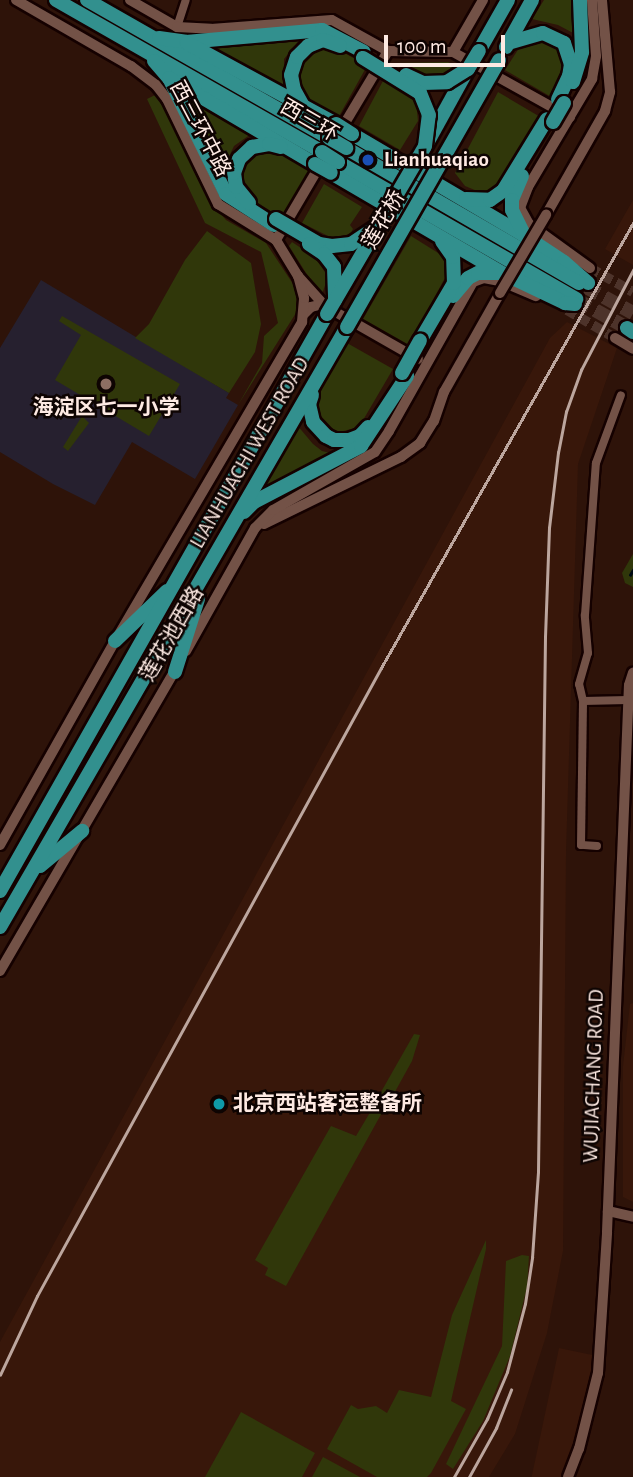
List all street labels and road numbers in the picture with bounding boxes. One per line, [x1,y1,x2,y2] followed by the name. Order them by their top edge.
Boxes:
[164,77,236,181] street label: 西三环中路
[275,94,343,148] street label: 西三环
[357,186,411,254] street label: 莲花桥
[185,353,315,553] street label: LIANHUACHI WEST ROAD
[135,582,209,686] street label: 莲花池西路
[578,989,610,1163] street label: WUJIACHANG ROAD

